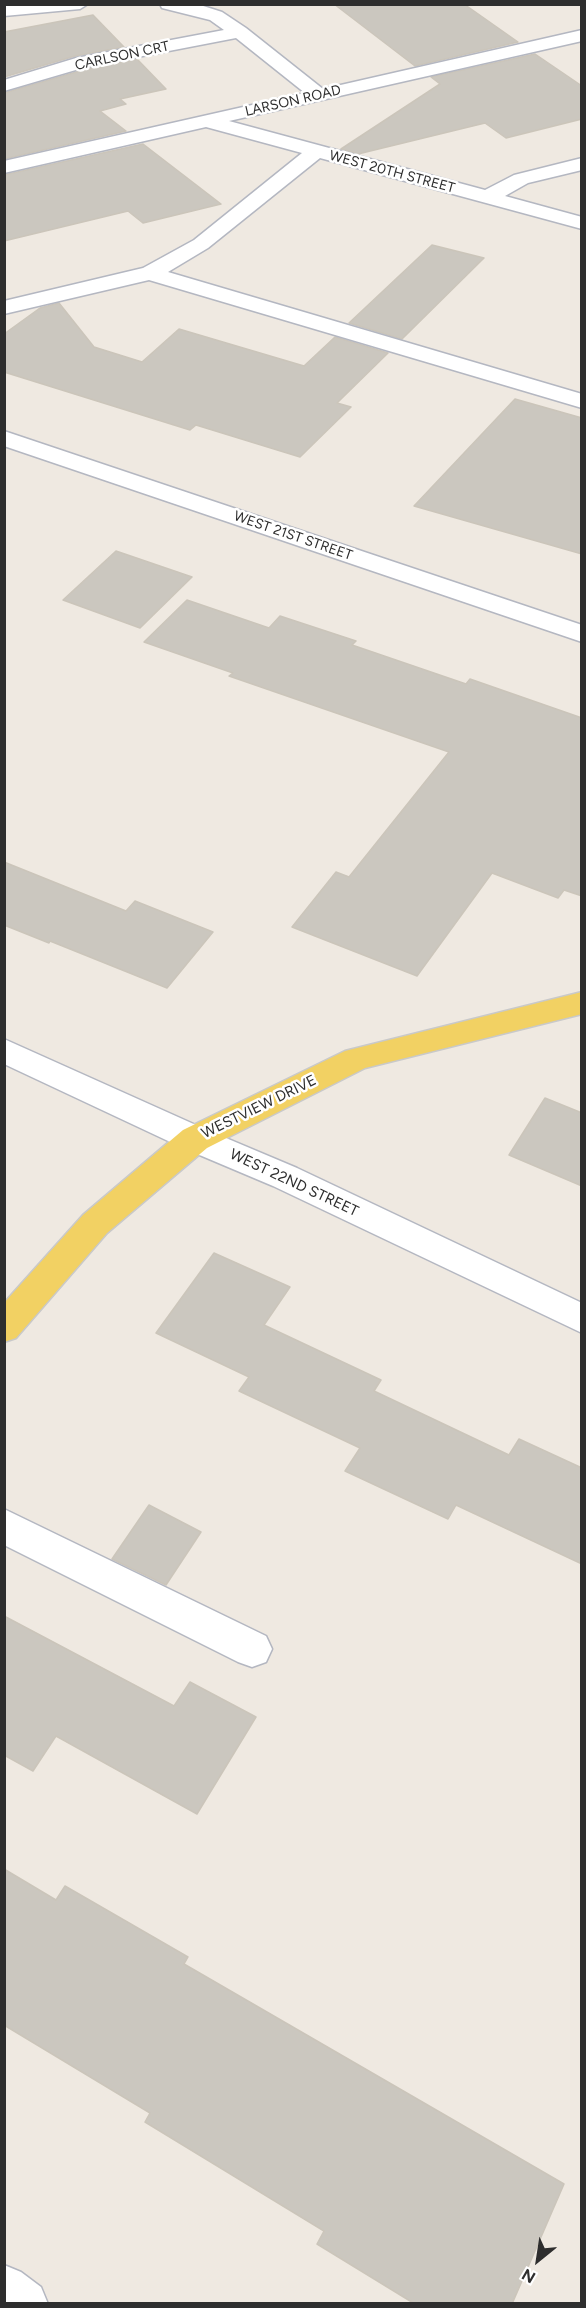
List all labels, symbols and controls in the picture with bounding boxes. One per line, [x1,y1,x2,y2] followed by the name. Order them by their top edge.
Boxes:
[73,38,171,74] street label: CARLSON CRT
[243,82,343,120] street label: LARSON ROAD
[327,147,457,197] street label: WEST 20TH STREET
[232,508,354,564] street label: WEST 21ST STREET
[199,1071,319,1143] street label: WESTVIEW DRIVE
[227,1145,361,1221] street label: WEST 22ND STREET
[508,2230,568,2290] north arrow
[519,2265,539,2287] text: N

